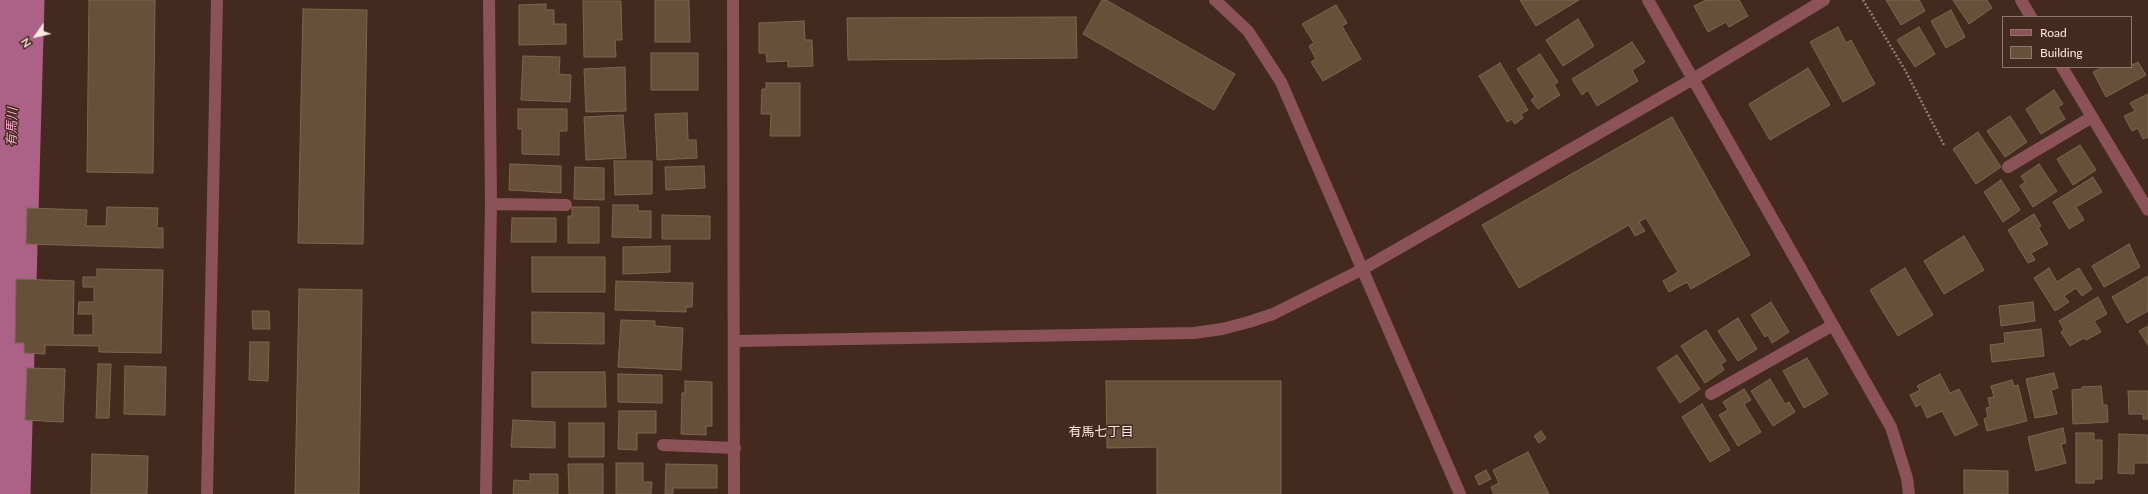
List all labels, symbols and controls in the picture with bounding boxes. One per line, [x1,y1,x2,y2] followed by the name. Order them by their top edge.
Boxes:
[16,16,56,56] north arrow
[2002,16,2132,68] legend
[2040,25,2067,40] text: Road
[18,36,33,50] text: N
[2040,45,2083,60] text: Building
[4,107,20,147] water label: 有馬川
[1069,424,1133,440] district label: 有馬七丁目

